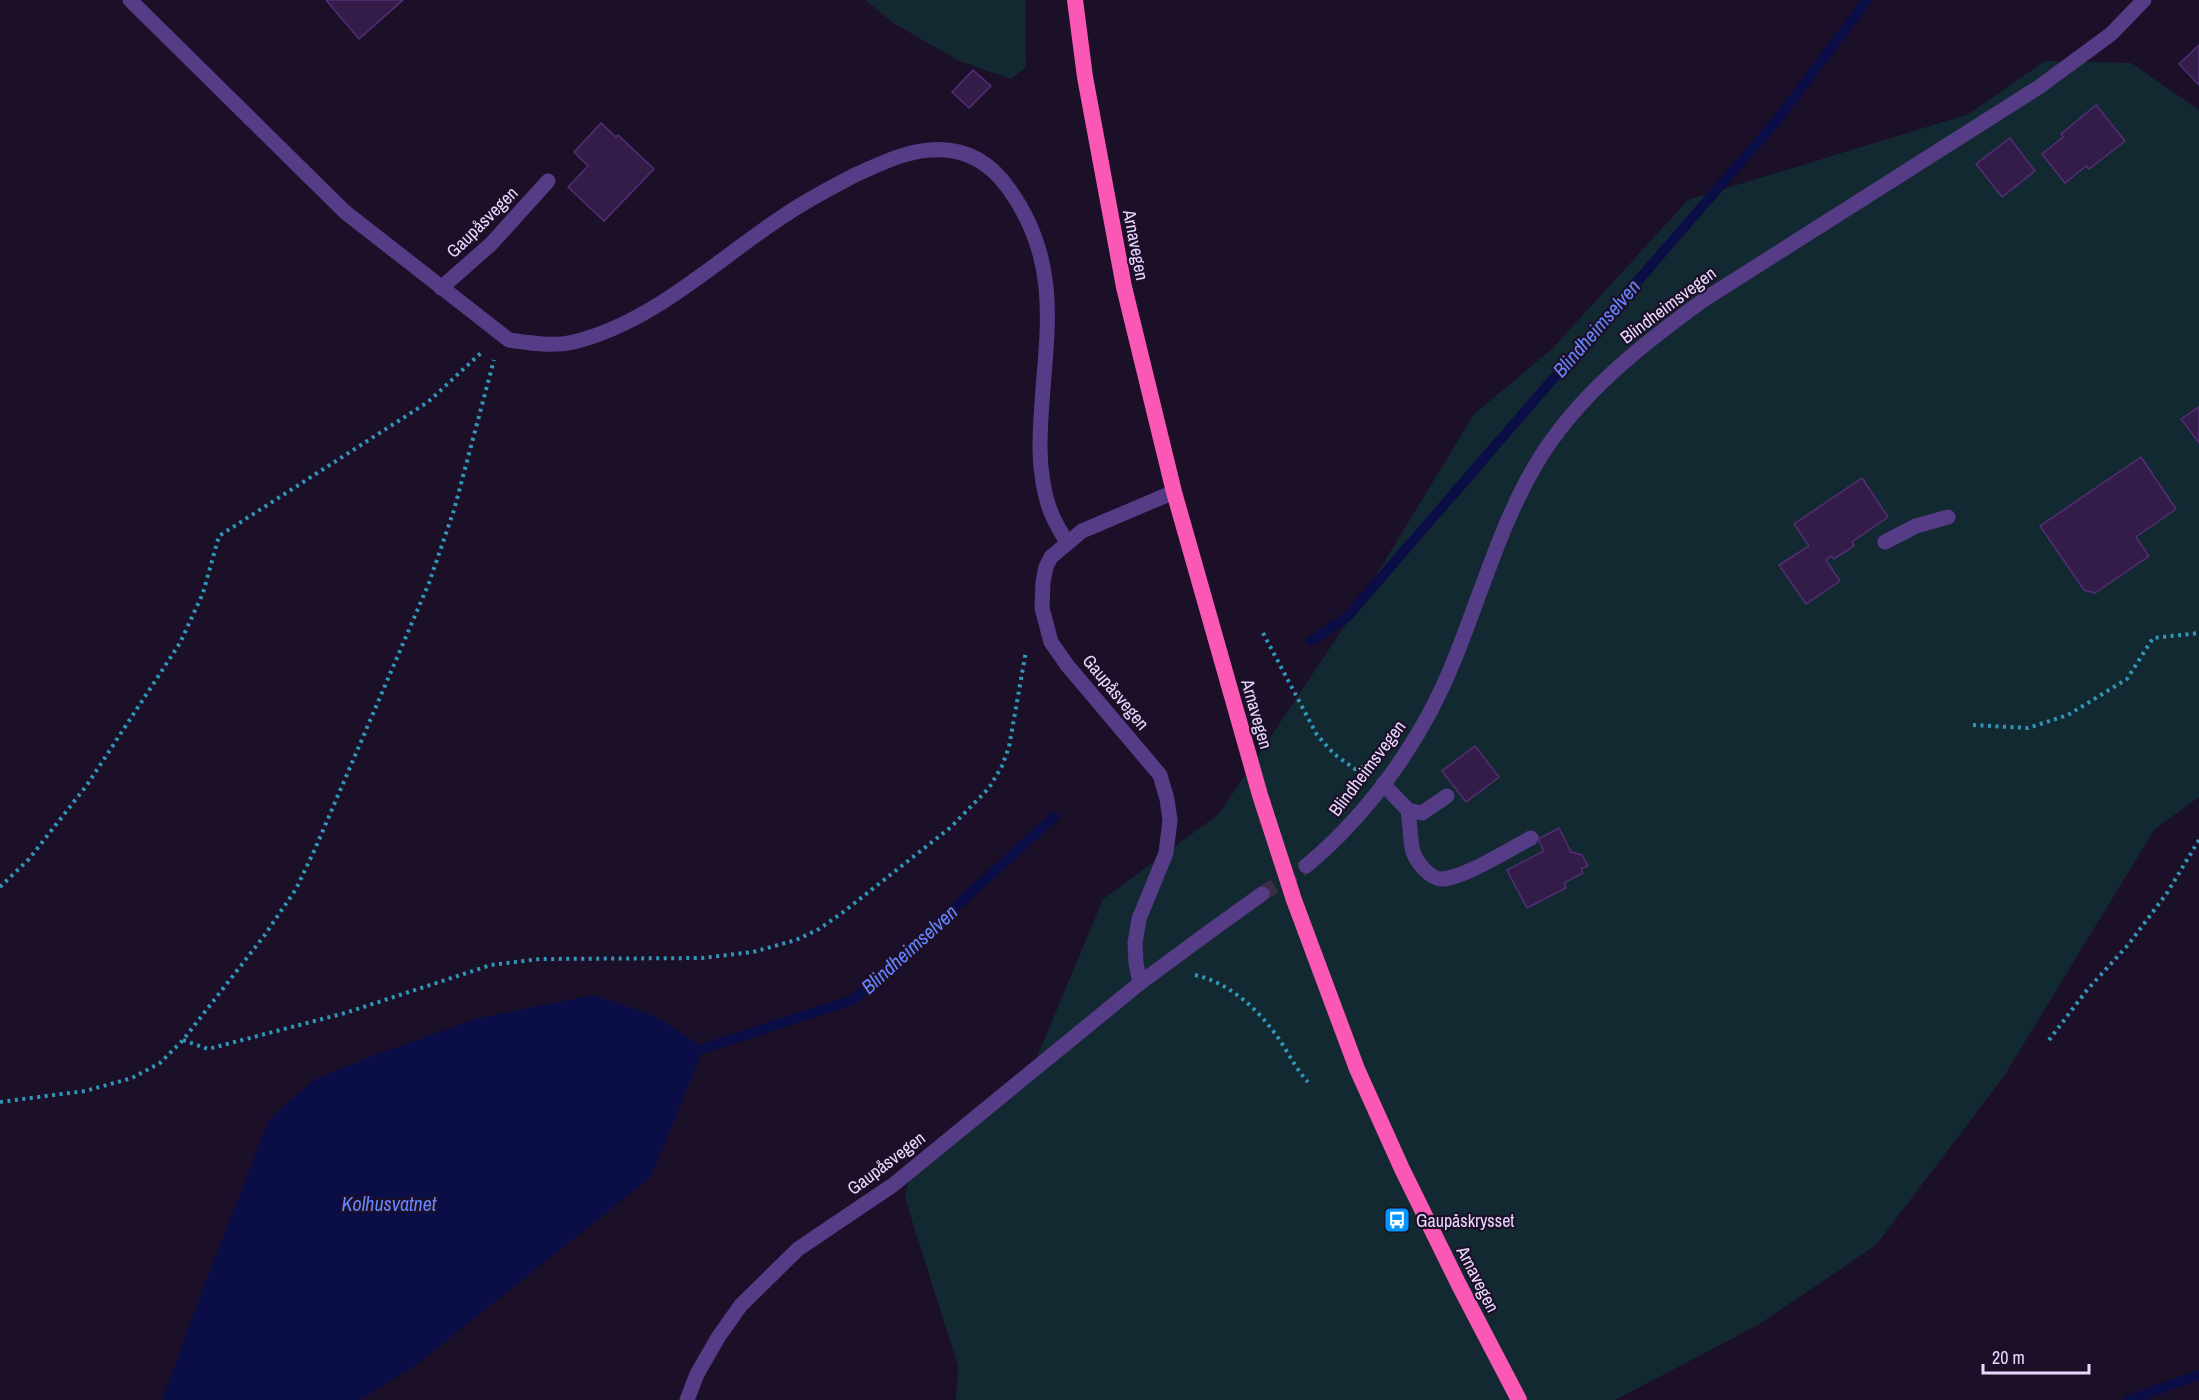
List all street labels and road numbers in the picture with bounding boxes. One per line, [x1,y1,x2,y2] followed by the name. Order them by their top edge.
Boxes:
[441,181,523,263] street label: Gaupåsvegen
[1117,207,1155,282] street label: Arnavegen
[1615,261,1721,349] street label: Blindheimsvegen
[1077,649,1155,735] street label: Gaupåsvegen
[1235,675,1279,752] street label: Arnavegen
[1323,715,1411,821] street label: Blindheimsvegen
[842,1125,930,1201] street label: Gaupåsvegen
[1450,1241,1505,1316] street label: Arnavegen

